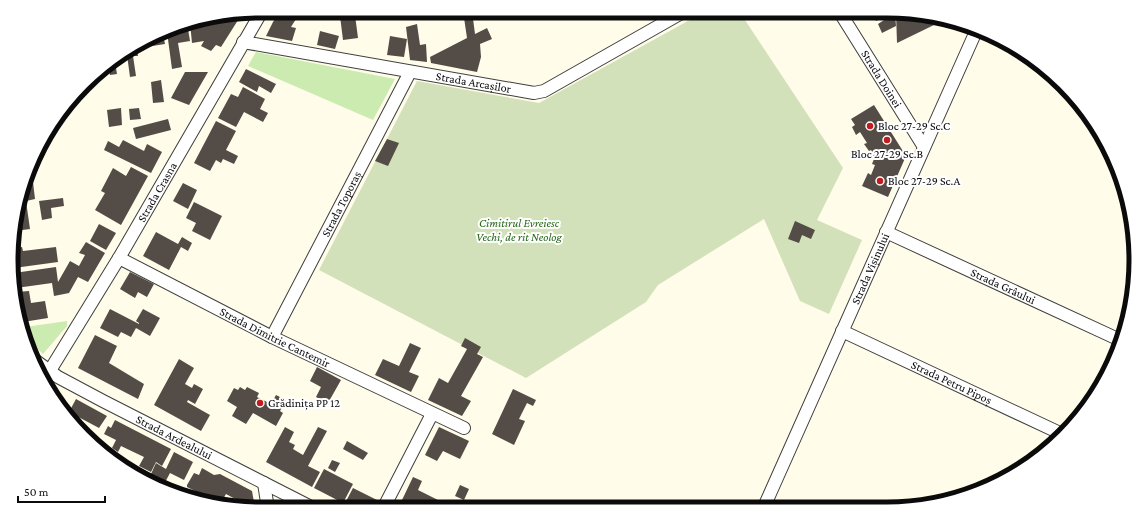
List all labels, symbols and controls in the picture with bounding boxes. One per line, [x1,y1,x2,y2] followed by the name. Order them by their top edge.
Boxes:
[858,47,905,110] street label: Strada Doinei
[435,69,513,96] street label: Strada Arcașilor
[878,119,950,133] place label: Bloc 27-29 Sc.C
[865,121,875,131] marker: Bloc 27-29 Sc.C
[882,135,892,145] marker: Bloc 27-29 Sc.B
[851,147,923,161] place label: Bloc 27-29 Sc.B
[134,159,180,224] street label: Strada Crasna
[318,169,365,239] street label: Strada Toporaș
[888,174,960,188] place label: Bloc 27-29 Sc.A
[875,176,885,186] marker: Bloc 27-29 Sc.A
[476,216,562,244] park label: Cimitirul Evreiesc Vechi, de rit Neolog
[848,231,892,306] street label: Strada Vișinului
[969,265,1038,307] street label: Strada Grâului
[217,304,333,371] street label: Strada Dimitrie Cantemir
[909,357,994,408] street label: Strada Petru Pipoș
[268,396,340,411] place label: Grădinița PP 12
[255,398,265,408] marker: Grădinița PP 12
[134,412,215,462] street label: Strada Ardealului
[18,478,105,504] scale bar
[24,485,49,499] text: 50 m

